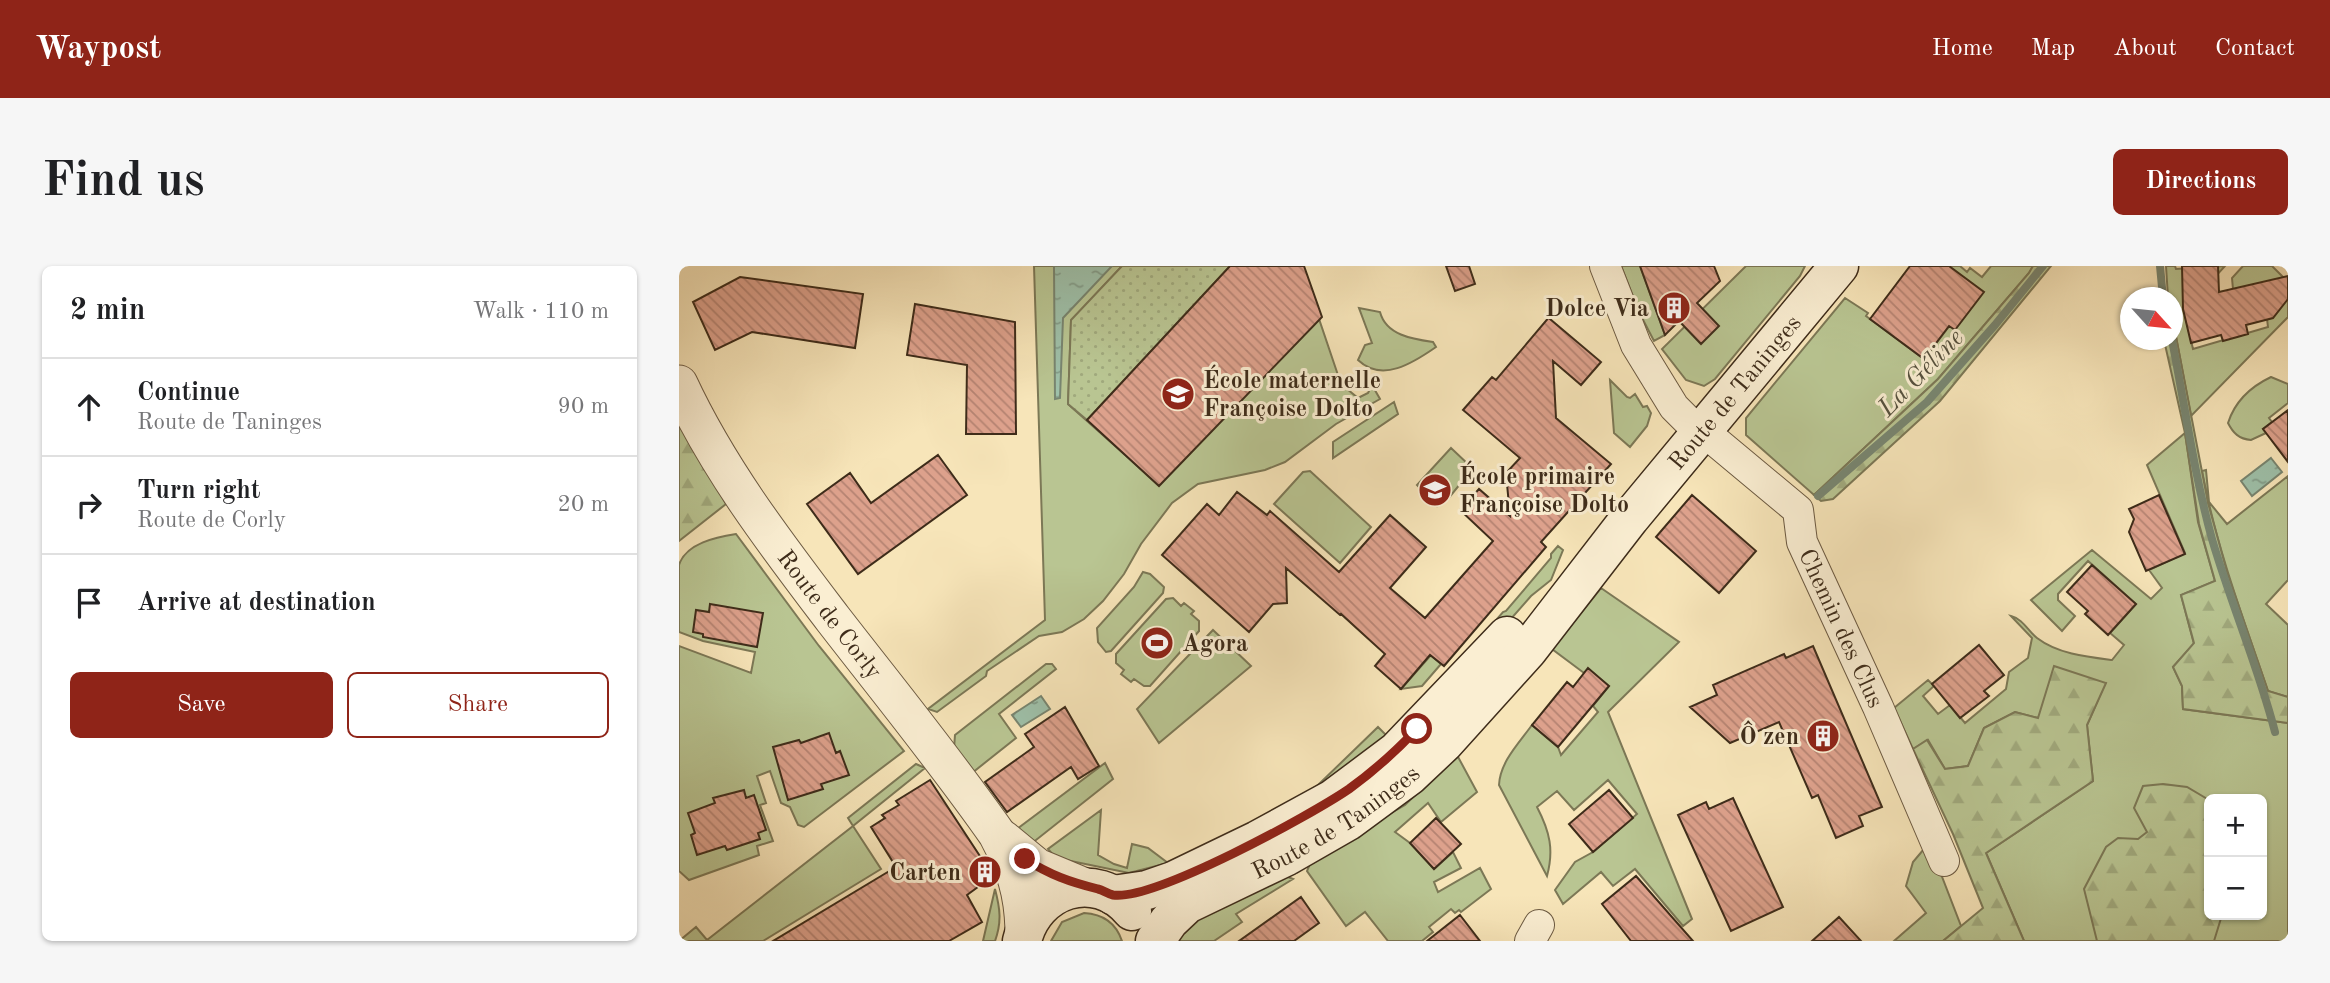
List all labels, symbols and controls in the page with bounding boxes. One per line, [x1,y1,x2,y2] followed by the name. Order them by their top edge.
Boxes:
[35,33,161,66] text: Waypost
[1932,37,1993,61] text: Home
[2031,37,2075,61] text: Map
[2113,37,2177,61] text: About
[2215,37,2295,61] text: Contact
[2113,149,2288,215] button: Directions
[42,158,205,207] text: Find us
[2120,287,2183,350] north arrow
[1655,289,1693,327] building icon: Dolce Via
[70,296,145,326] text: 2 min
[1545,298,1649,322] place label: Dolce Via
[473,300,609,323] text: Walk · 110 m
[1665,311,1807,475] street label: Route de Taninges
[1873,325,1969,423] water label: La Géline
[1203,364,1381,422] place label: École maternelle Françoise Dolto
[1159,375,1197,413] school or university icon: École maternelle Françoise Dolto
[137,380,240,406] text: Continue
[70,388,108,426] icon: ahead
[558,395,609,418] text: 90 m
[137,411,322,434] text: Route de Taninges
[1459,460,1629,518] place label: École primaire Françoise Dolto
[1416,471,1454,509] school or university icon: École primaire Françoise Dolto
[137,478,260,504] text: Turn right
[70,486,108,524] icon: right
[558,493,609,516] text: 20 m
[137,509,286,532] text: Route de Corly
[1793,546,1887,712] street label: Chemin des Clus
[772,547,885,685] street label: Route de Corly
[70,584,108,622] icon: arrive
[137,590,376,616] text: Arrive at destination
[1138,624,1176,662] sports icon: Agora
[1182,633,1248,657] place label: Agora
[70,672,333,738] button: Save
[347,672,609,738] button: Share
[1401,713,1432,744] route start
[1804,717,1842,755] building icon: Ô zen
[1739,720,1799,750] place label: Ô zen
[1249,762,1425,885] street label: Route de Taninges
[2204,794,2267,920] map controls
[2204,794,2267,857] button: +
[1009,843,1040,874] route end
[966,853,1004,891] building icon: Carten
[2204,857,2267,920] button: −
[889,862,961,886] place label: Carten

